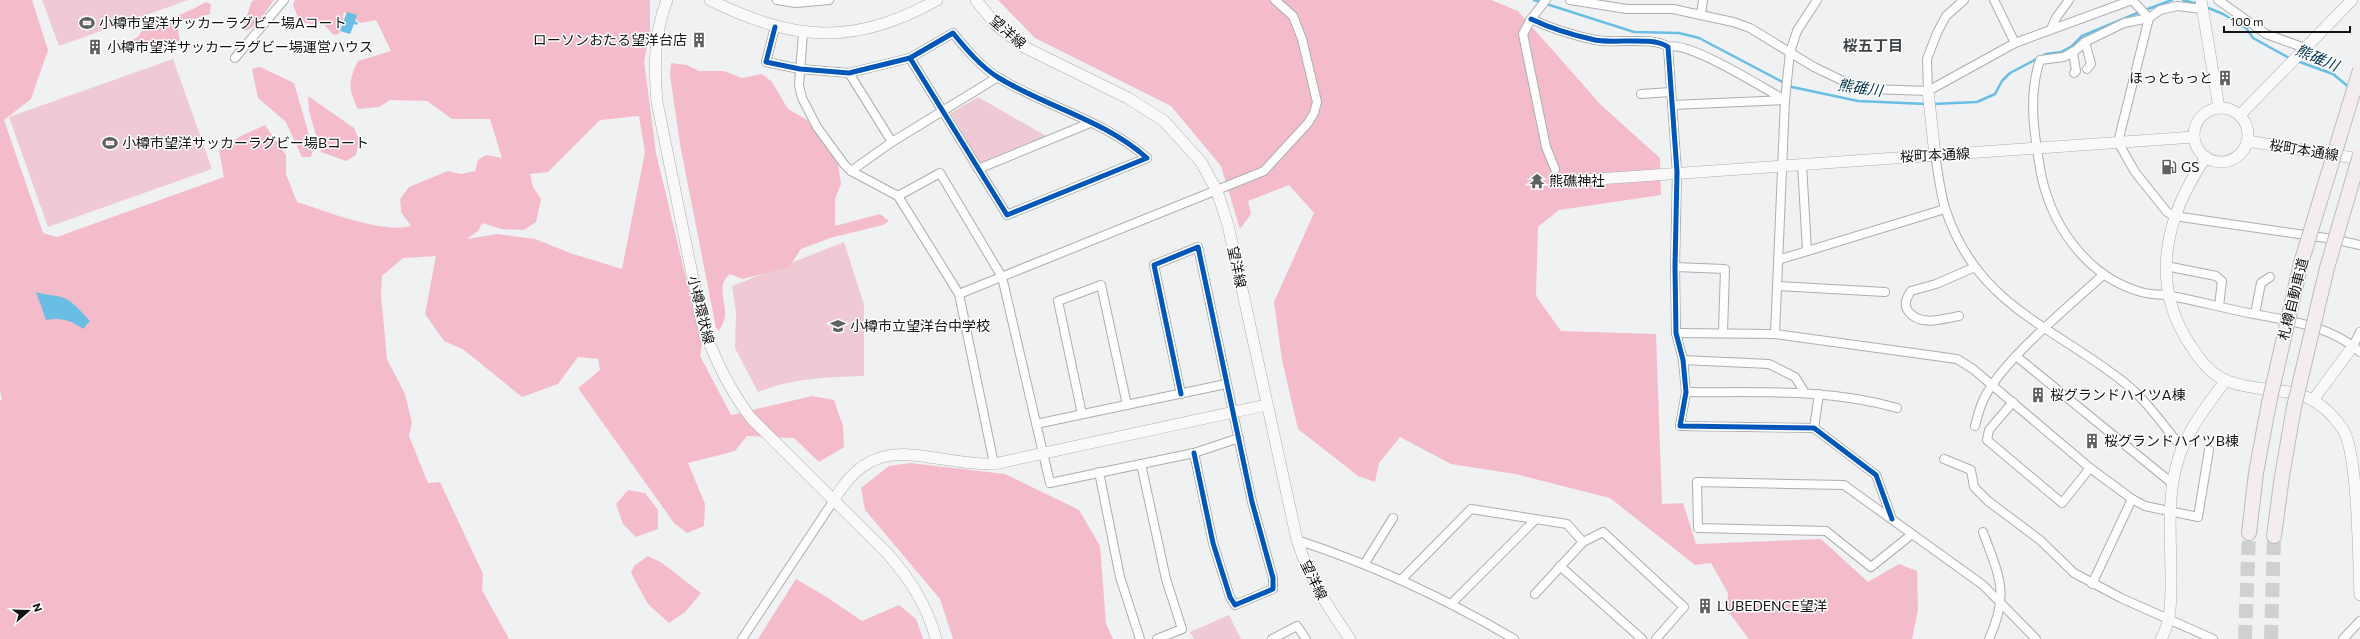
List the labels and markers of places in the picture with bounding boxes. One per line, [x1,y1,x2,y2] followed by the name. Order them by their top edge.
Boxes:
[78,14,96,32] sports icon: 小樽市望洋サッカーラグビー場Aコート
[99,14,347,31] place label: 小樽市望洋サッカーラグビー場Aコート
[533,31,687,48] place label: ローソンおたる望洋台店
[690,31,708,49] building icon: ローソンおたる望洋台店
[86,38,104,56] building icon: 小樽市望洋サッカーラグビー場運営ハウス
[107,38,373,55] place label: 小樽市望洋サッカーラグビー場運営ハウス
[2129,69,2213,86] place label: ほっともっと
[2216,69,2234,87] building icon: ほっともっと
[101,134,119,152] sports icon: 小樽市望洋サッカーラグビー場Bコート
[122,134,369,151] place label: 小樽市望洋サッカーラグビー場Bコート
[2160,158,2178,176] fuel station icon: GS
[2181,158,2199,175] place label: GS
[1528,172,1546,190] temple icon: 熊礁神社
[1549,172,1605,189] place label: 熊礁神社
[829,317,847,335] school or university icon: 小樽市立望洋台中学校
[850,317,990,334] place label: 小樽市立望洋台中学校
[2029,386,2047,404] building icon: 桜グランドハイツA棟
[2050,386,2185,403] place label: 桜グランドハイツA棟
[2083,432,2101,450] building icon: 桜グランドハイツB棟
[2104,432,2239,449] place label: 桜グランドハイツB棟
[1696,597,1714,615] building icon: LUBEDENCE望洋
[1717,597,1828,614] place label: LUBEDENCE望洋

